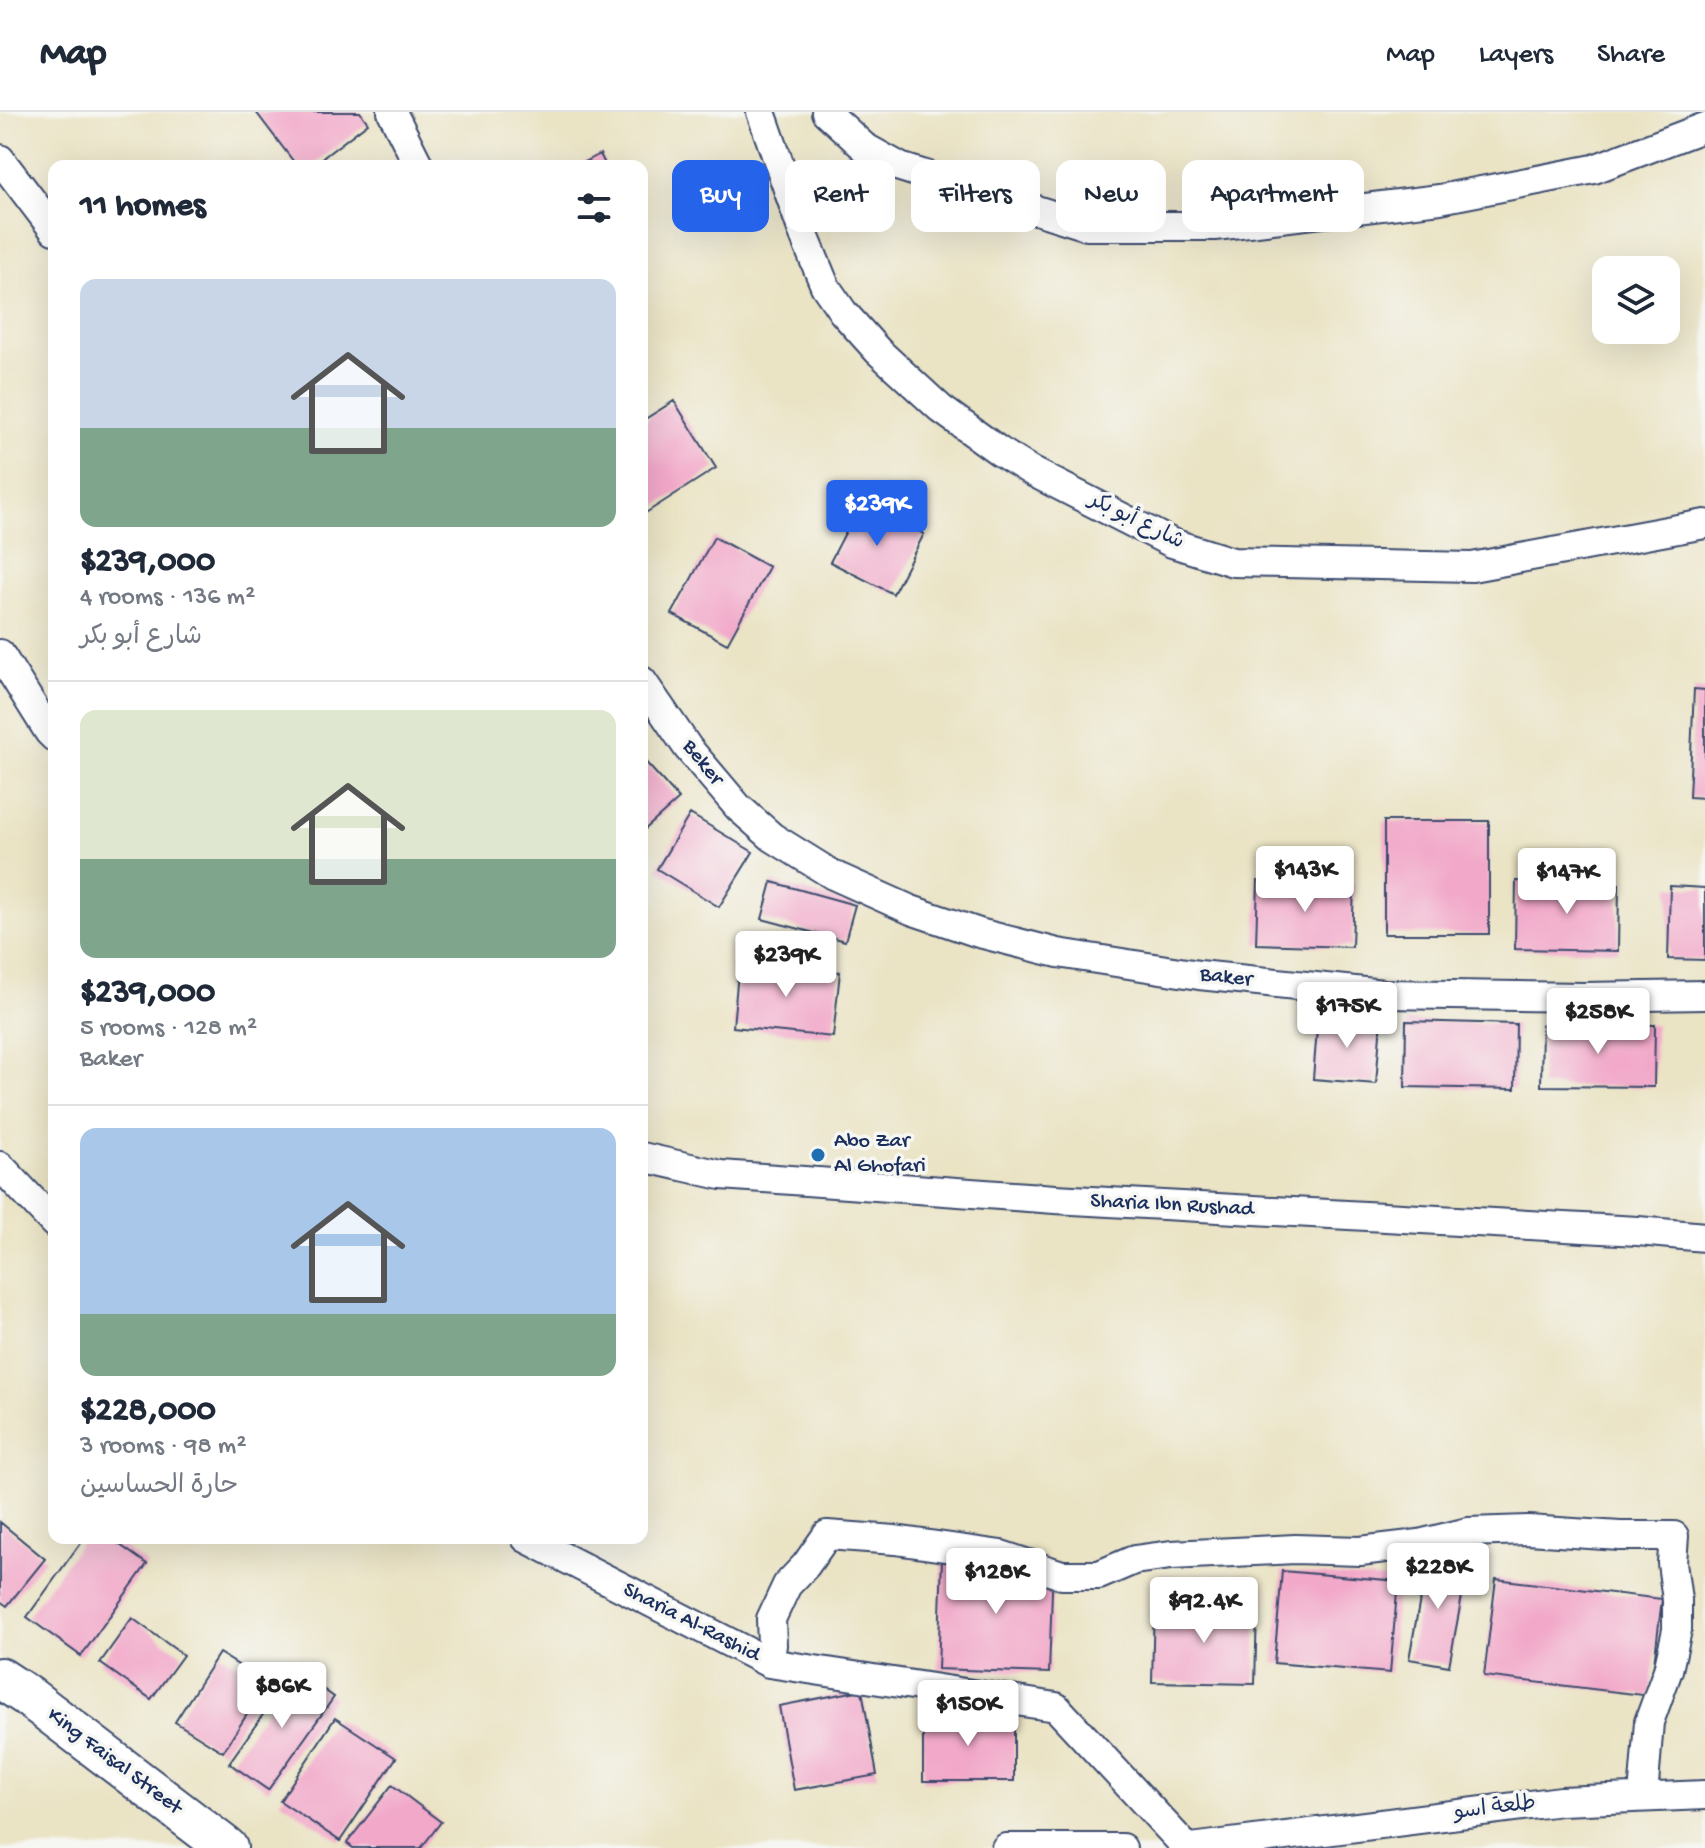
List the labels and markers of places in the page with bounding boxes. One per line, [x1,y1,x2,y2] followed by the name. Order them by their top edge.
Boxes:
[821,480,933,548] pin: $239K
[1249,846,1361,914] pin: $143K
[1511,848,1623,916] pin: $147K
[730,931,842,999] pin: $239K
[1291,982,1403,1050] pin: $175K
[1542,988,1654,1056] pin: $258K
[834,1129,926,1180] place label: Abo Zar Al Ghofari
[809,1146,827,1164] marker: Abo Zar Al Ghofari
[1382,1543,1494,1611] pin: $228K
[940,1548,1052,1616] pin: $128K
[1139,1577,1269,1645] pin: $92.4K
[235,1662,329,1730] pin: $86K
[912,1680,1024,1748] pin: $150K

